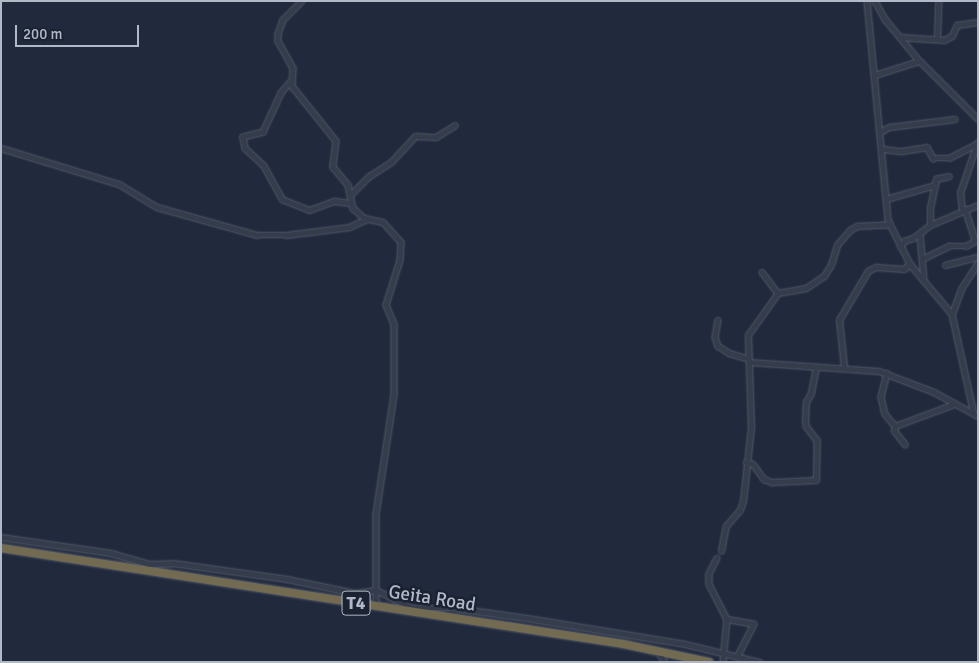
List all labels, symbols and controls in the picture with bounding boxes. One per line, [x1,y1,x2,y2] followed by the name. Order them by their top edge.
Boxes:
[18,15,141,47] scale bar
[23,25,63,43] text: 200 m
[387,581,477,617] street label: Geita Road
[341,588,371,618] road number: T4

